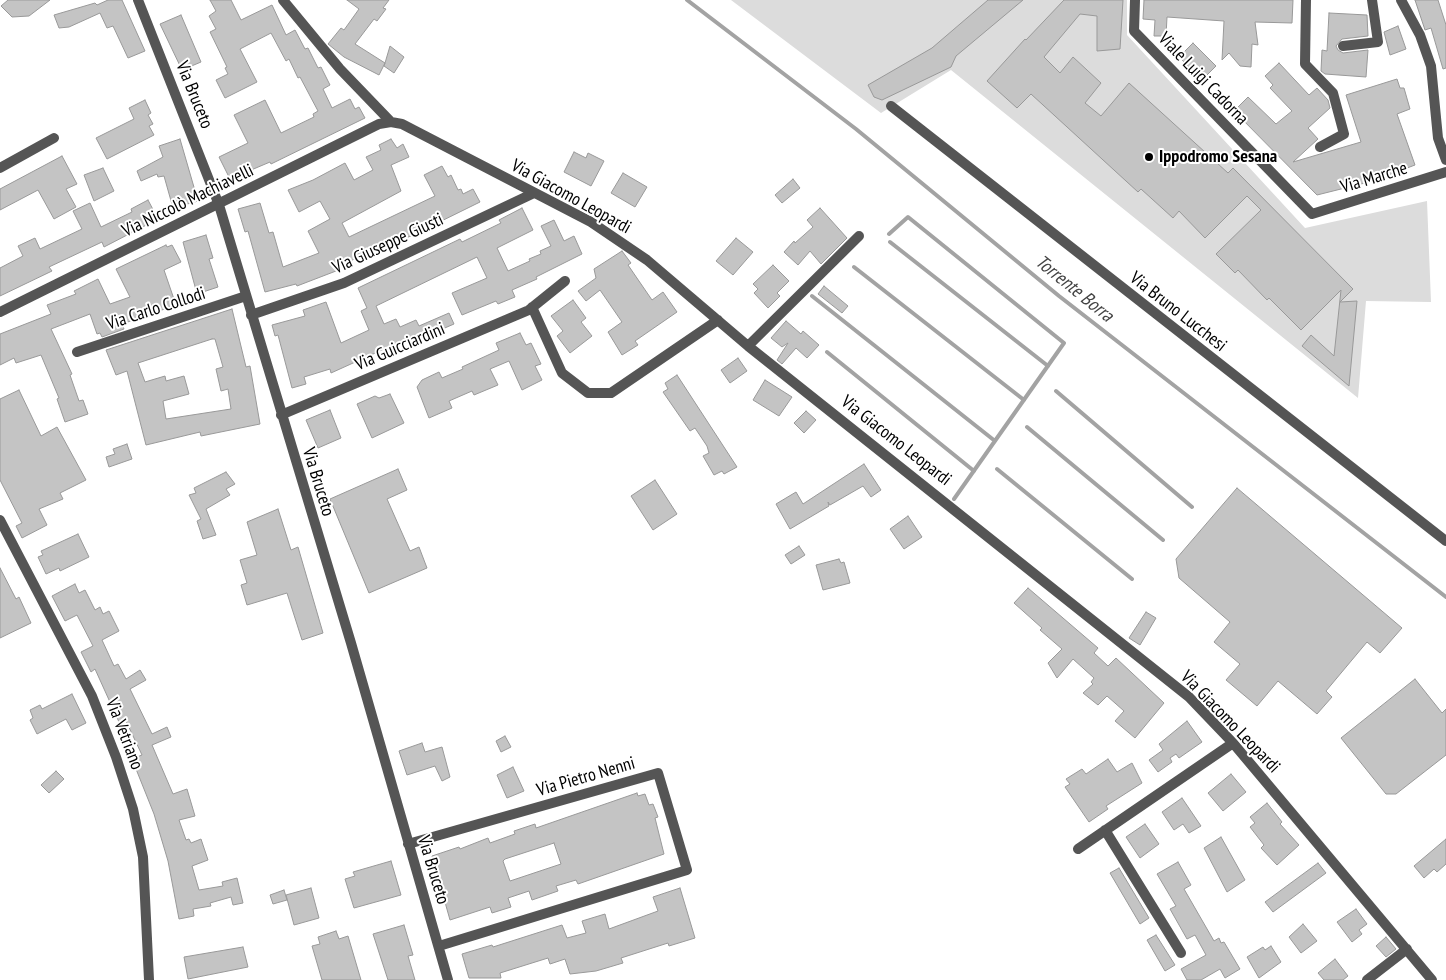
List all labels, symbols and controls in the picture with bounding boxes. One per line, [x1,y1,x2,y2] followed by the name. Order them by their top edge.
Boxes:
[1154,28,1252,130] street label: Viale Luigi Cadorna
[171,58,217,132] street label: Via Bruceto
[1159,146,1277,168] place label: Ippodromo Sesana
[1143,151,1155,163] marker: Ippodromo Sesana
[507,155,635,239] street label: Via Giacomo Leopardi
[1338,158,1410,198] street label: Via Marche
[119,160,257,242] street label: Via Niccolò Machiavelli
[329,209,447,279] street label: Via Giuseppe Giusti
[1031,251,1117,327] water label: Torrente Borra
[1125,268,1231,356] street label: Via Bruno Lucchesi
[104,283,208,335] street label: Via Carlo Collodi
[352,318,448,376] street label: Via Guicciardini
[837,391,955,491] street label: Via Giacomo Leopardi
[297,445,339,519] street label: Via Bruceto
[1176,666,1284,778] street label: Via Giacomo Leopardi
[101,695,147,773] street label: Via Vetriano
[534,753,638,801] street label: Via Pietro Nenni
[412,833,454,907] street label: Via Bruceto

